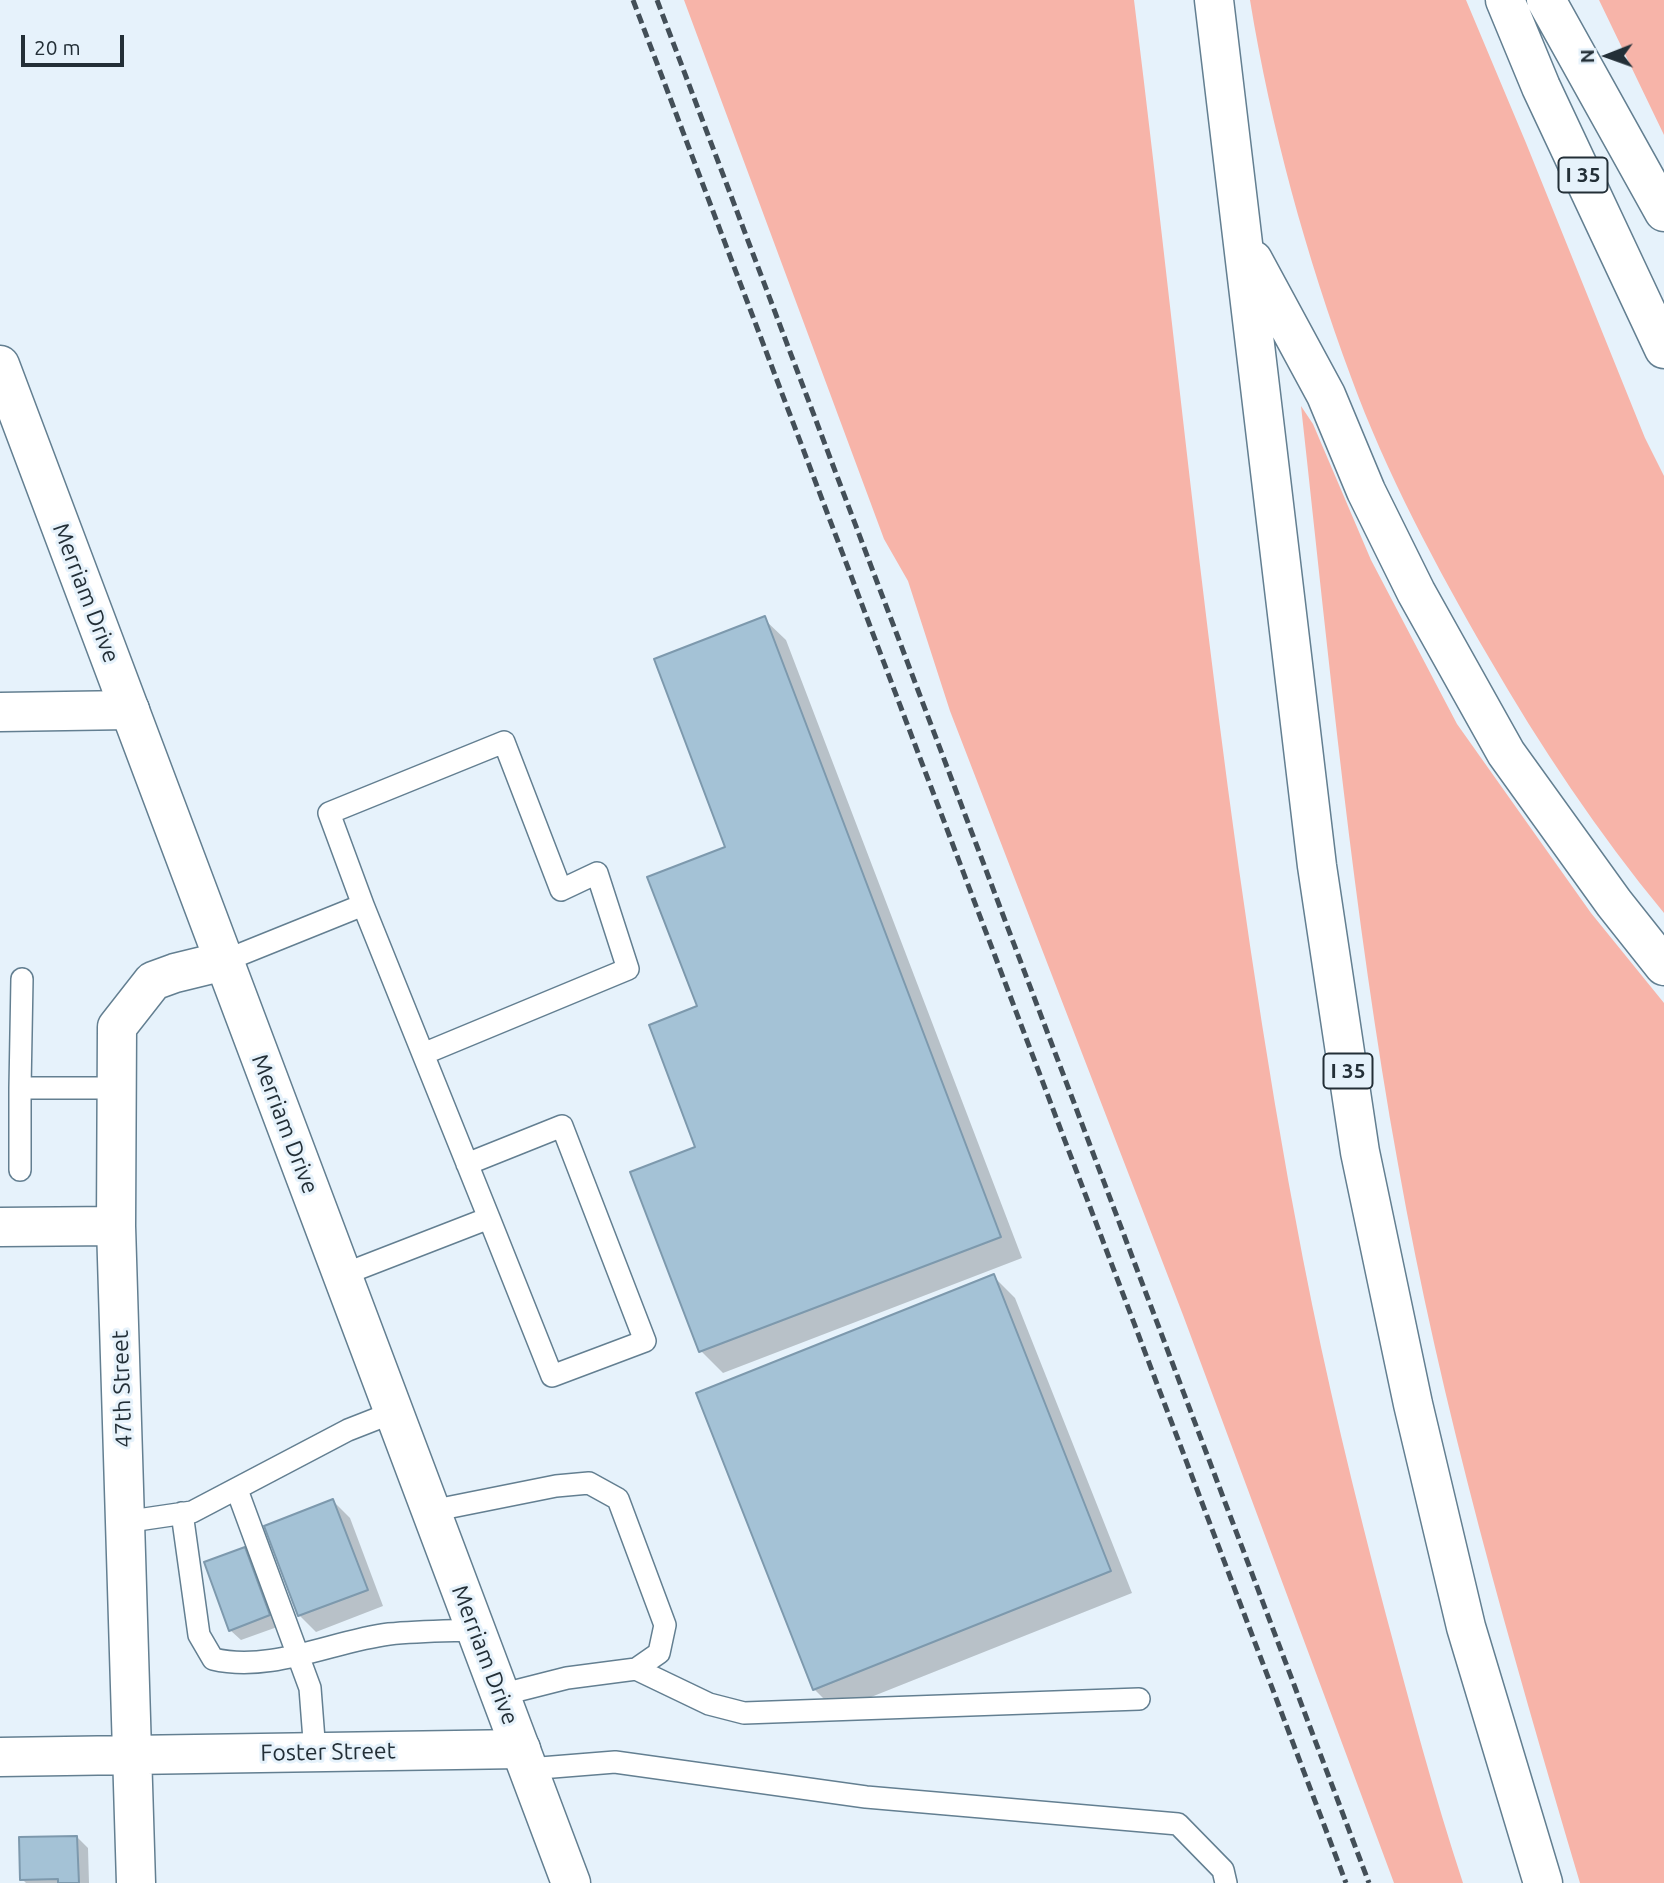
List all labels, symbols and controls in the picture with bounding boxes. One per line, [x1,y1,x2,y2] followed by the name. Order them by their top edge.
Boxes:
[24,21,128,65] scale bar
[1573,21,1643,91] north arrow
[34,35,81,59] text: 20 m
[1576,49,1598,64] text: N
[1558,158,1608,192] road number: I 35
[47,519,125,667] street label: Merriam Drive
[246,1050,324,1198] street label: Merriam Drive
[1324,1054,1372,1088] road number: I 35
[106,1330,138,1448] street label: 47th Street
[446,1581,524,1729] street label: Merriam Drive
[260,1737,396,1767] street label: Foster Street

